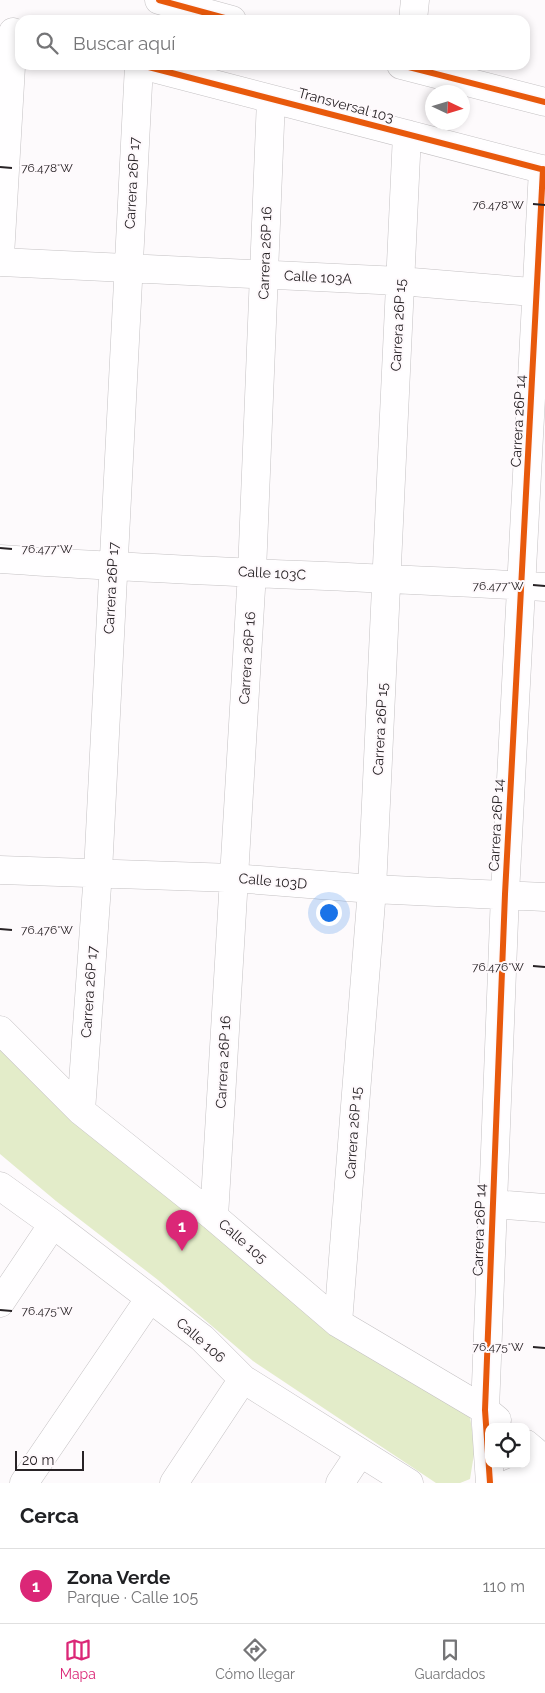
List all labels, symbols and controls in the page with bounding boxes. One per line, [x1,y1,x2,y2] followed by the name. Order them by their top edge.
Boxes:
[15,15,530,70] search box
[33,29,61,57] icon: search
[73,32,175,54] text: Buscar aquí
[296,85,396,125] street label: Transversal 103
[425,85,470,130] north arrow
[122,136,142,229] street label: Carrera 26P 17
[21,161,73,175] text: 76.478°W
[472,198,524,212] text: 76.478°W
[255,206,275,300] street label: Carrera 26P 16
[284,267,353,287] street label: Calle 103A
[388,278,408,372] street label: Carrera 26P 15
[508,374,528,468] street label: Carrera 26P 14
[101,541,121,634] street label: Carrera 26P 17
[21,542,73,556] text: 76.477°W
[237,563,307,583] street label: Calle 103C
[472,579,524,593] text: 76.477°W
[236,611,258,705] street label: Carrera 26P 16
[370,682,390,776] street label: Carrera 26P 15
[486,778,506,872] street label: Carrera 26P 14
[238,870,308,892] street label: Calle 103D
[316,900,342,926] your location
[21,923,73,937] text: 76.476°W
[78,945,100,1039] street label: Carrera 26P 17
[472,960,524,974] text: 76.476°W
[213,1015,233,1109] street label: Carrera 26P 16
[342,1086,364,1180] street label: Carrera 26P 15
[469,1183,489,1276] street label: Carrera 26P 14
[166,1210,198,1251] pin: 1
[216,1216,271,1267] street label: Calle 105
[22,1304,73,1318] text: 76.475°W
[173,1314,229,1366] street label: Calle 106
[473,1340,524,1354] text: 76.475°W
[485,1423,530,1468] map controls
[485,1423,530,1468] button: locate
[15,1448,84,1471] scale bar
[22,1452,54,1468] text: 20 m
[20,1503,79,1528] text: Cerca
[67,1566,170,1588] text: Zona Verde
[32,1577,40,1596] text: 1
[483,1577,525,1596] text: 110 m
[67,1588,198,1607] text: Parque · Calle 105
[60,1636,96,1682] tab: Mapa
[215,1636,295,1682] tab: Cómo llegar
[414,1636,485,1682] tab: Guardados

